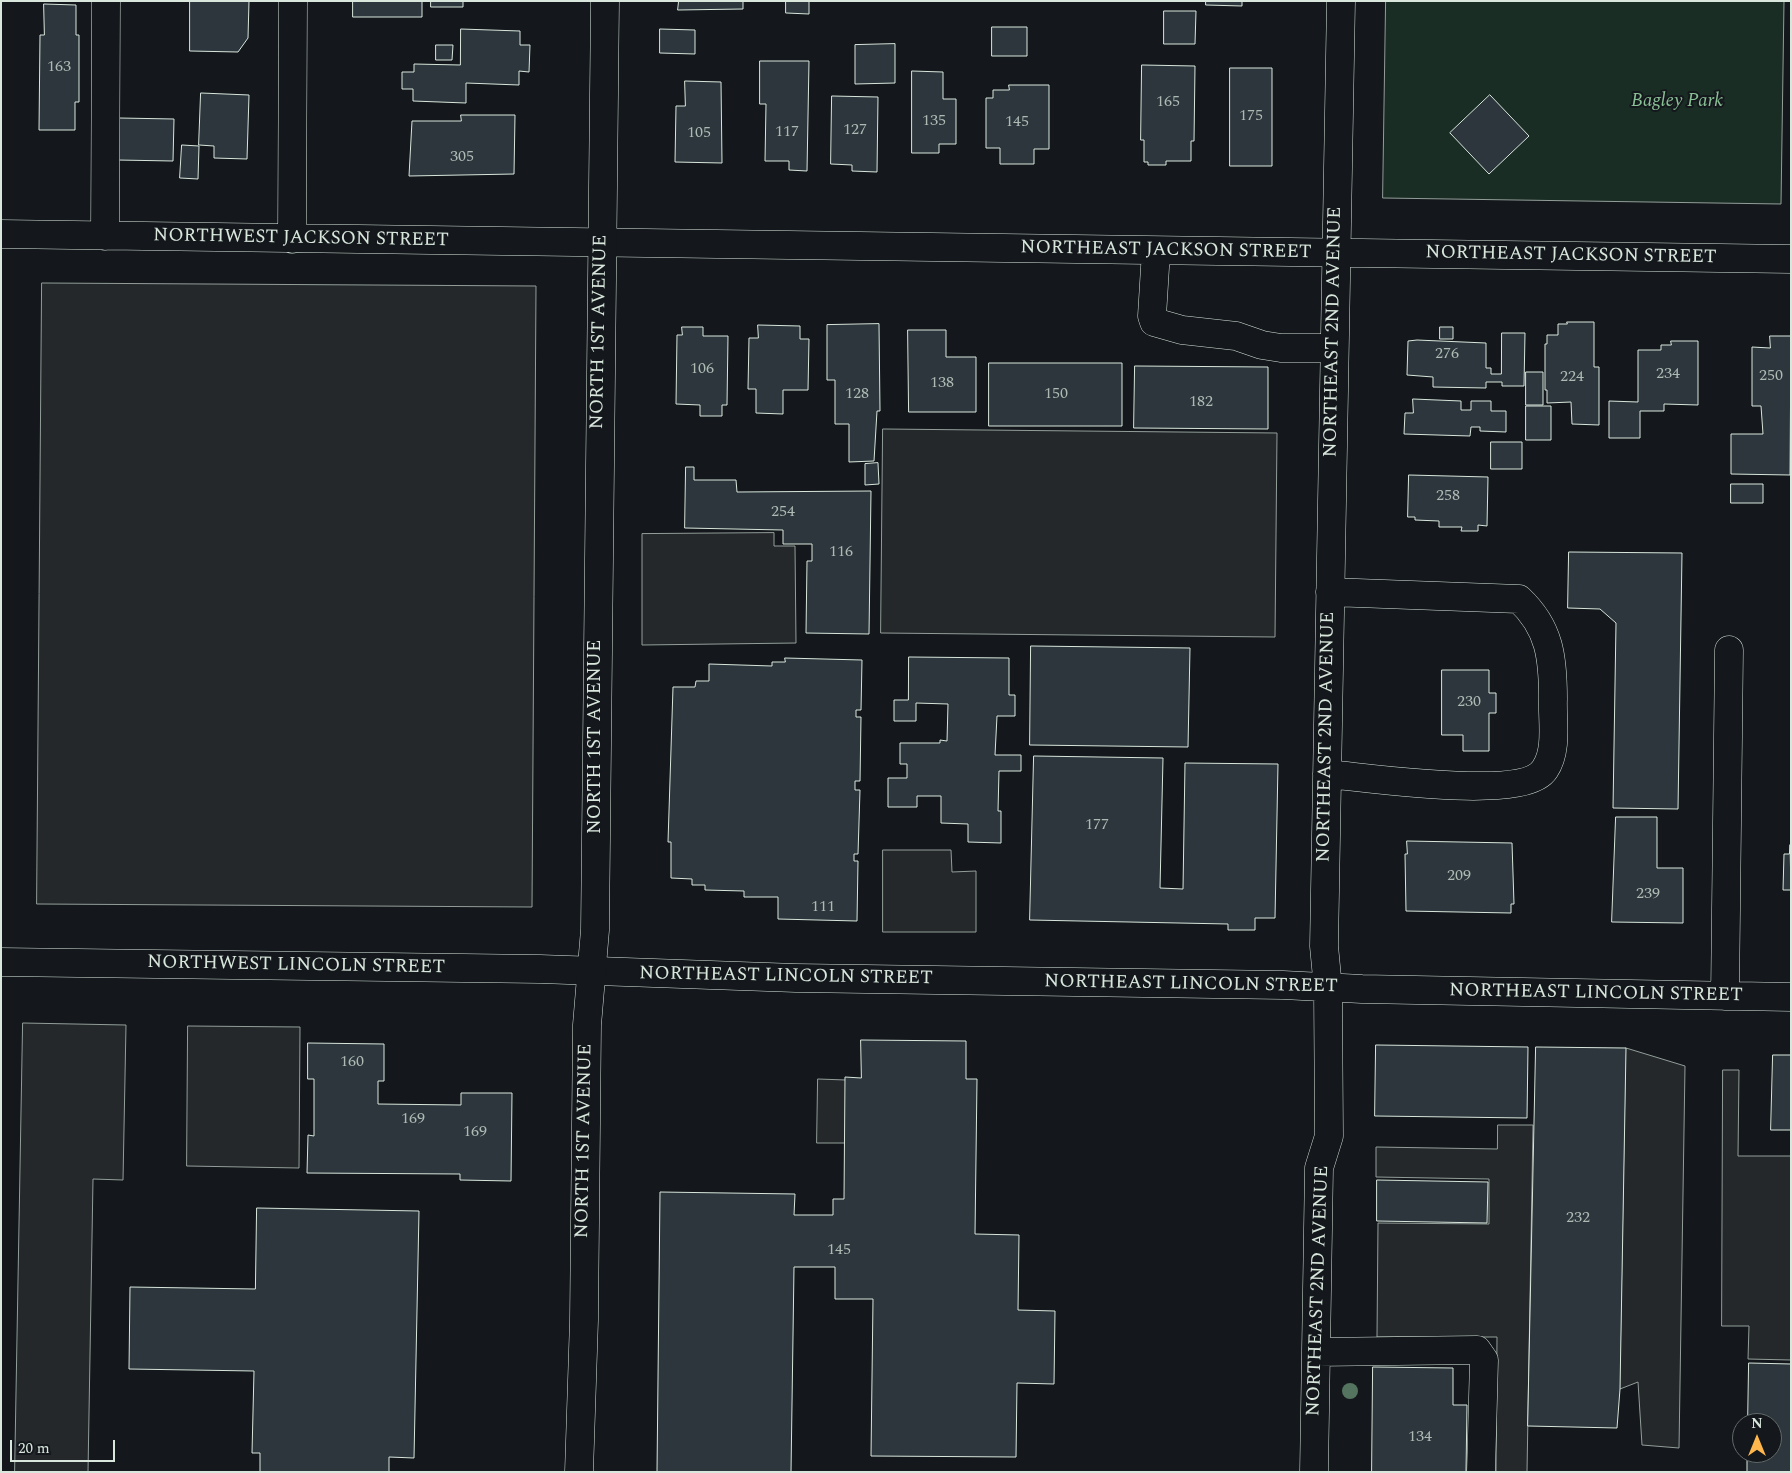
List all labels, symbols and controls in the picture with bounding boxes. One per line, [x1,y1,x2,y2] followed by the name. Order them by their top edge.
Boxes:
[47,58,71,78] house number: 163
[1631,91,1723,113] park label: Bagley Park
[1156,93,1180,113] house number: 165
[1239,107,1263,127] house number: 175
[922,112,946,132] house number: 135
[1005,113,1029,133] house number: 145
[843,121,867,141] house number: 127
[775,123,799,143] house number: 117
[687,124,711,144] house number: 105
[450,148,474,168] house number: 305
[1320,206,1348,458] street label: NORTHEAST 2ND AVENUE
[153,225,449,253] street label: NORTHWEST JACKSON STREET
[587,234,613,430] street label: NORTH 1ST AVENUE
[1020,237,1312,265] street label: NORTHEAST JACKSON STREET
[1425,242,1717,270] street label: NORTHEAST JACKSON STREET
[1435,345,1459,365] house number: 276
[690,360,714,380] house number: 106
[1656,365,1680,385] house number: 234
[1759,367,1783,387] house number: 250
[1560,368,1584,388] house number: 224
[930,374,954,394] house number: 138
[845,385,869,405] house number: 128
[1044,385,1068,405] house number: 150
[1189,393,1213,413] house number: 182
[1436,487,1460,507] house number: 258
[771,503,795,523] house number: 254
[829,543,853,563] house number: 116
[1313,611,1341,863] street label: NORTHEAST 2ND AVENUE
[585,640,607,834] street label: NORTH 1ST AVENUE
[1457,693,1481,713] house number: 230
[1085,816,1109,836] house number: 177
[1447,867,1471,887] house number: 209
[1636,885,1660,905] house number: 239
[811,898,835,918] house number: 111
[147,952,445,980] street label: NORTHWEST LINCOLN STREET
[639,963,933,991] street label: NORTHEAST LINCOLN STREET
[1044,971,1338,999] street label: NORTHEAST LINCOLN STREET
[1449,980,1743,1008] street label: NORTHEAST LINCOLN STREET
[572,1043,598,1239] street label: NORTH 1ST AVENUE
[340,1053,364,1073] house number: 160
[401,1110,425,1130] house number: 169
[463,1123,487,1143] house number: 169
[1303,1165,1335,1417] street label: NORTHEAST 2ND AVENUE
[1566,1209,1590,1229] house number: 232
[827,1241,851,1261] house number: 145
[1732,1413,1782,1463] north arrow
[1751,1413,1763,1434] text: N
[1408,1428,1432,1448] house number: 134
[12,1430,118,1462] scale bar
[18,1437,50,1460] text: 20 m

